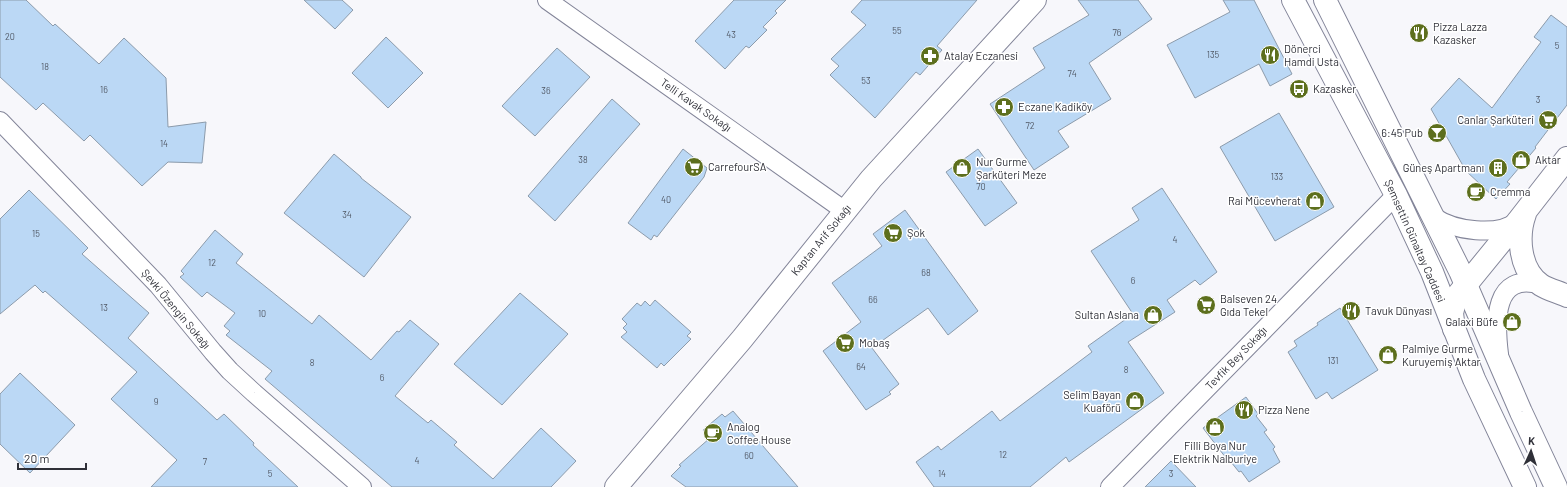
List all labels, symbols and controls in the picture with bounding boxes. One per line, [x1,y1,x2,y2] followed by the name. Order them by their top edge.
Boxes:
[1433,20,1487,46] place label: Pizza Lazza Kazasker
[1408,22,1430,44] restaurant icon: Pizza Lazza Kazasker
[892,25,902,36] house number: 55
[1113,27,1122,38] house number: 76
[726,29,736,40] house number: 43
[5,31,15,42] house number: 20
[1555,40,1560,51] house number: 5
[1284,42,1339,68] place label: Dönerci Hamdi Usta
[1259,44,1281,66] restaurant icon: Dönerci Hamdi Usta
[919,45,941,67] pharmacy icon: Atalay Eczanesi
[944,49,1018,62] place label: Atalay Eczanesi
[1207,49,1220,60] house number: 135
[41,61,49,72] house number: 18
[1067,68,1077,79] house number: 74
[658,75,734,134] street label: Telli Kavak Sokağı
[861,75,871,86] house number: 53
[1288,78,1310,100] bus stop icon: Kazasker
[1313,82,1356,95] place label: Kazasker
[100,84,108,95] house number: 16
[541,85,551,96] house number: 36
[1536,94,1541,105] house number: 3
[993,96,1015,118] pharmacy icon: Eczane Kadiköy
[1018,100,1092,113] place label: Eczane Kadiköy
[1537,109,1559,131] supermarket icon: Canlar Şarküteri
[1458,113,1534,126] place label: Canlar Şarküteri
[1025,120,1035,131] house number: 72
[1426,122,1448,144] bar icon: 6:45 Pub
[1381,126,1423,139] place label: 6:45 Pub
[160,138,168,149] house number: 14
[1510,149,1532,171] shop icon: Aktar
[1535,153,1561,166] place label: Aktar
[578,154,588,165] house number: 38
[976,155,1047,181] place label: Nur Gurme Şarküteri Meze
[683,156,705,178] supermarket icon: CarrefourSA
[951,157,973,179] shop icon: Nur Gurme Şarküteri Meze
[1487,157,1509,179] building icon: Güneş Apartmanı
[708,160,767,173] place label: CarrefourSA
[1403,161,1484,174] place label: Güneş Apartmanı
[1271,171,1284,182] house number: 133
[1382,177,1449,304] street label: Şemsettin Günaltay Caddesi
[976,181,986,192] house number: 70
[1465,181,1487,203] cafe icon: Cremma
[1490,185,1530,198] place label: Cremma
[1304,190,1326,212] shop icon: Rai Mücevherat
[661,194,671,205] house number: 40
[1228,194,1301,207] place label: Rai Mücevherat
[788,202,853,278] street label: Kaptan Arif Sokağı
[342,209,352,220] house number: 34
[882,222,904,244] supermarket icon: Şok
[907,226,925,239] place label: Şok
[32,228,40,239] house number: 15
[1173,234,1178,245] house number: 4
[208,257,216,268] house number: 12
[139,266,214,351] street label: Şevki Özengin Sokağı
[921,267,931,278] house number: 68
[1131,275,1136,286] house number: 6
[1220,292,1277,318] place label: Balseven 24 Gıda Tekel
[868,294,878,305] house number: 66
[1195,294,1217,316] supermarket icon: Balseven 24 Gıda Tekel
[1340,300,1362,322] restaurant icon: Tavuk Dünyası
[100,302,108,313] house number: 13
[1142,304,1164,326] shop icon: Sultan Aslana
[1365,304,1432,317] place label: Tavuk Dünyası
[258,308,266,319] house number: 10
[1075,308,1139,321] place label: Sultan Aslana
[1501,311,1523,333] shop icon: Galaxi Büfe
[1445,315,1498,328] place label: Galaxi Büfe
[1202,323,1269,392] street label: Tevfik Bey Sokağı
[834,332,856,354] supermarket icon: Mobaş
[859,336,890,349] place label: Mobaş
[1402,342,1481,368] place label: Palmiye Gurme Kuruyemiş Aktar
[1377,344,1399,366] shop icon: Palmiye Gurme Kuruyemiş Aktar
[1328,355,1338,366] house number: 131
[310,357,315,368] house number: 8
[856,361,866,372] house number: 64
[1124,364,1129,375] house number: 8
[380,372,385,383] house number: 6
[1063,388,1121,414] place label: Selim Bayan Kuaförü
[1124,390,1146,412] shop icon: Selim Bayan Kuaförü
[154,396,159,407] house number: 9
[1233,399,1255,421] restaurant icon: Pizza Nene
[1258,403,1310,416] place label: Pizza Nene
[1204,416,1226,438] shop icon: Filli Boya Nur Elektrik Nalburiye
[727,420,791,446] place label: Analog Coffee House
[702,422,724,444] cafe icon: Analog Coffee House
[1511,431,1551,471] north arrow
[1528,434,1535,447] text: K
[1173,439,1257,465] place label: Filli Boya Nur Elektrik Nalburiye
[18,445,86,471] scale bar
[999,449,1007,460] house number: 12
[744,450,754,461] house number: 60
[24,451,50,465] text: 20 m
[415,455,420,466] house number: 4
[203,456,208,467] house number: 7
[268,468,273,479] house number: 5
[938,468,946,479] house number: 14
[1169,468,1174,479] house number: 3

